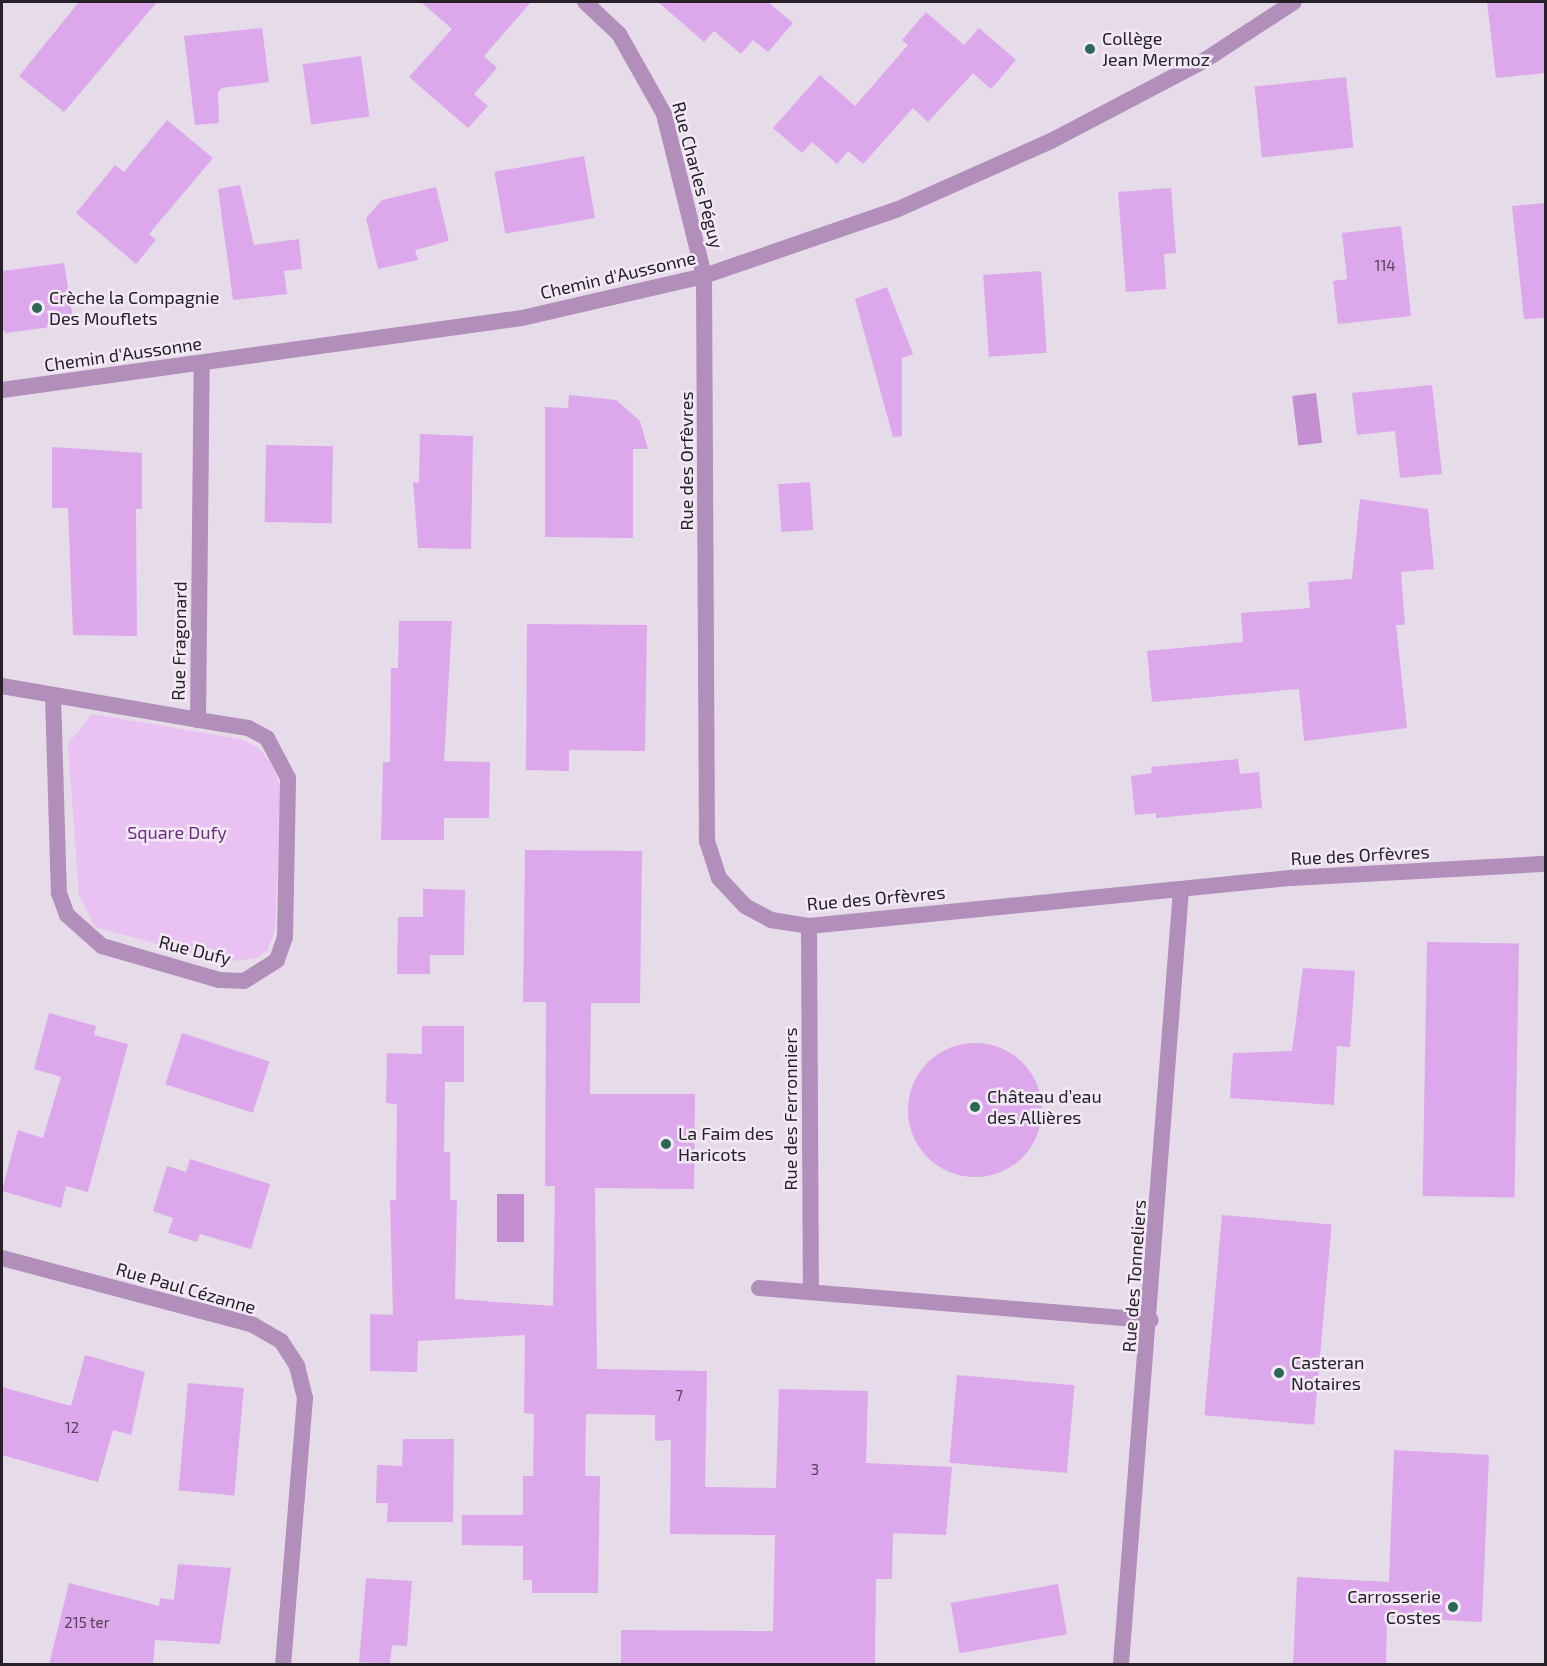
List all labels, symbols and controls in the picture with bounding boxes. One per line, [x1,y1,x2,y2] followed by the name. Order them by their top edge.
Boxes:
[1102,28,1210,70] place label: Collège Jean Mermoz
[1083,42,1097,56] marker: Collège Jean Mermoz
[668,99,728,251] street label: Rue Charles Péguy
[538,247,698,303] street label: Chemin d'Aussonne
[1374,257,1396,275] house number: 114
[49,287,219,330] place label: Crèche la Compagnie Des Mouflets
[30,301,44,315] marker: Crèche la Compagnie Des Mouflets
[43,332,203,376] street label: Chemin d'Aussonne
[675,391,697,531] street label: Rue des Orfèvres
[167,581,191,701] street label: Rue Fragonard
[127,821,227,843] park label: Square Dufy
[1290,841,1430,869] street label: Rue des Orfèvres
[806,881,946,915] street label: Rue des Orfèvres
[157,931,233,969] street label: Rue Dufy
[779,1027,801,1191] street label: Rue des Ferronniers
[987,1086,1102,1128] place label: Château d’eau des Allières
[968,1100,982,1114] marker: Château d’eau des Allières
[678,1123,774,1166] place label: La Faim des Haricots
[659,1137,673,1151] marker: La Faim des Haricots
[1118,1199,1150,1353] street label: Rue des Tonneliers
[113,1258,259,1318] street label: Rue Paul Cézanne
[1291,1352,1364,1394] place label: Casteran Notaires
[1272,1366,1286,1380] marker: Casteran Notaires
[675,1387,683,1405] house number: 7
[65,1419,79,1437] house number: 12
[811,1461,819,1479] house number: 3
[1347,1586,1441,1628] place label: Carrosserie Costes
[1446,1600,1460,1614] marker: Carrosserie Costes
[64,1614,110,1632] house number: 215 ter

